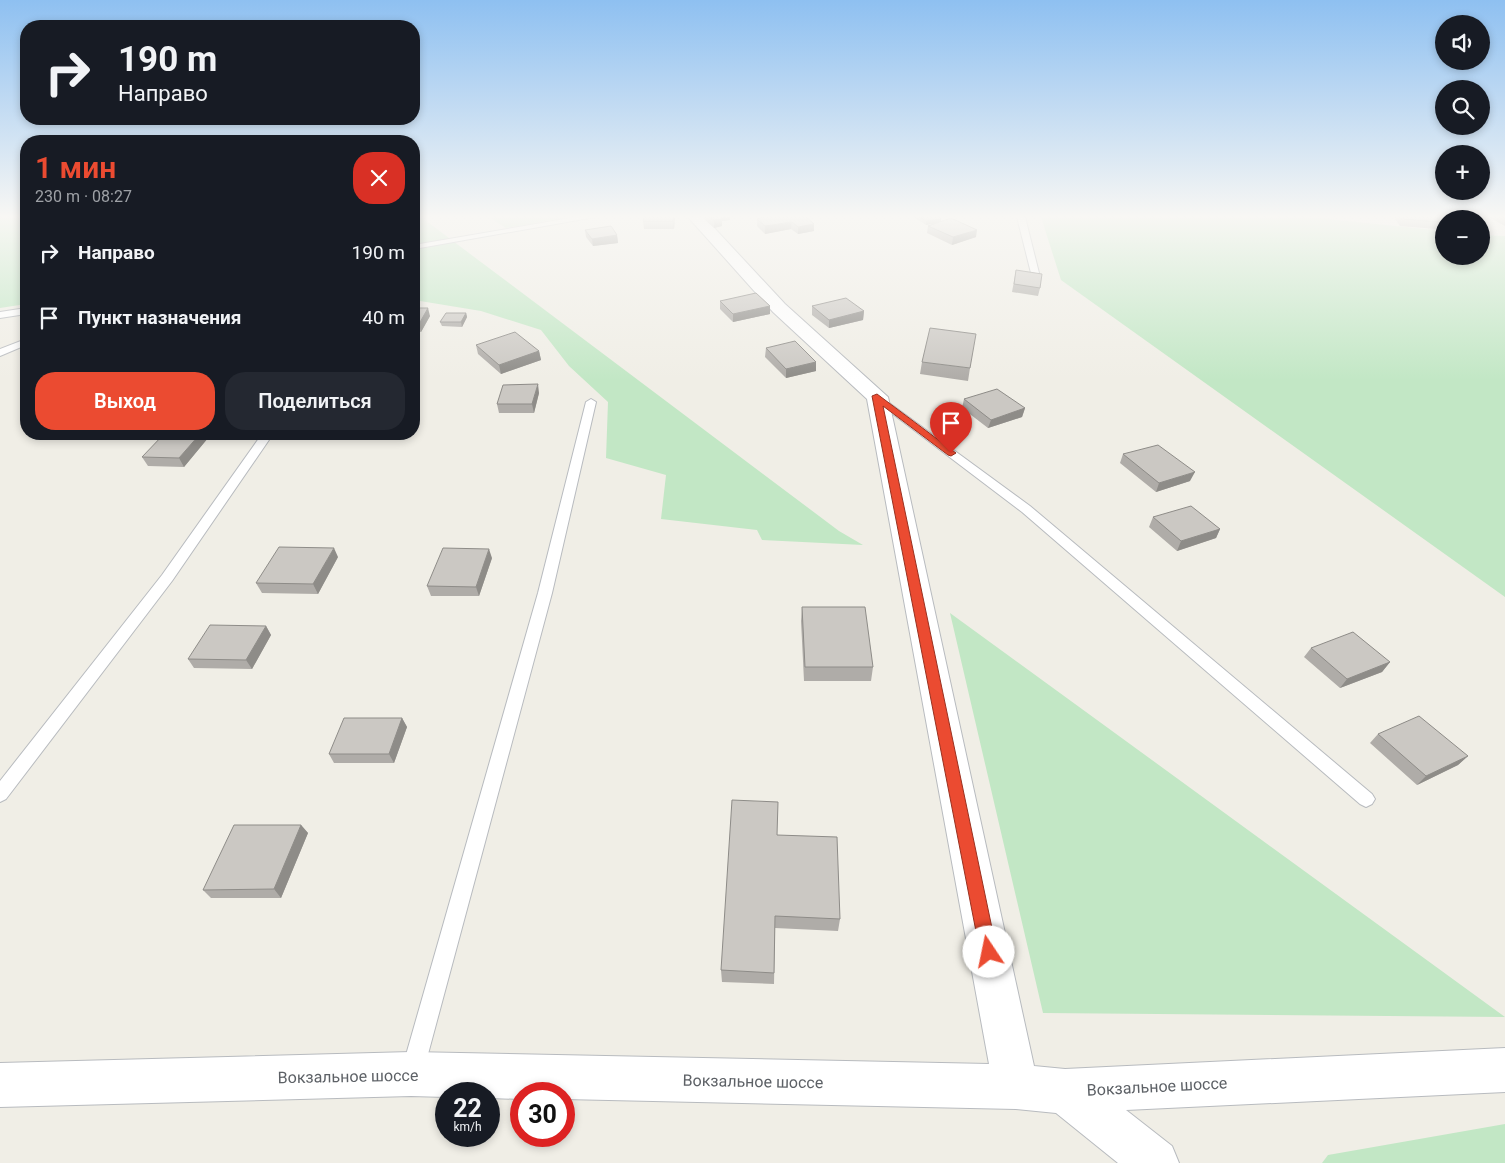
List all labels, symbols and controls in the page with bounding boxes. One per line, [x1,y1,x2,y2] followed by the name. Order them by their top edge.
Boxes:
[1435,15,1490,265] map controls
[1435,15,1490,70] button: sound
[118,39,217,80] text: 190 m
[35,40,100,105] icon: right
[1435,80,1490,135] button: search
[118,81,208,106] text: Направо
[1435,145,1490,200] button: +
[35,150,116,185] text: 1 мин
[353,152,405,204] button: close
[35,187,132,206] text: 230 m · 08:27
[1435,210,1490,265] button: −
[35,239,63,267] icon: right
[78,241,155,264] text: Направо
[352,241,405,264] text: 190 m
[35,304,63,332] icon: arrive
[78,306,241,329] text: Пункт назначения
[362,306,405,329] text: 40 m
[35,372,215,430] button: Выход
[225,372,405,430] button: Поделиться
[930,402,972,453] pin
[937,409,965,437] icon: arrive
[962,925,1014,977] position arrow
[278,1066,418,1087] street label: Вокзальное шоссе
[683,1071,823,1092] street label: Вокзальное шоссе
[1086,1073,1228,1100] street label: Вокзальное шоссе
[510,1082,575,1147] speed limit sign: 30
[453,1094,482,1123] text: 22
[453,1120,482,1134] text: km/h

